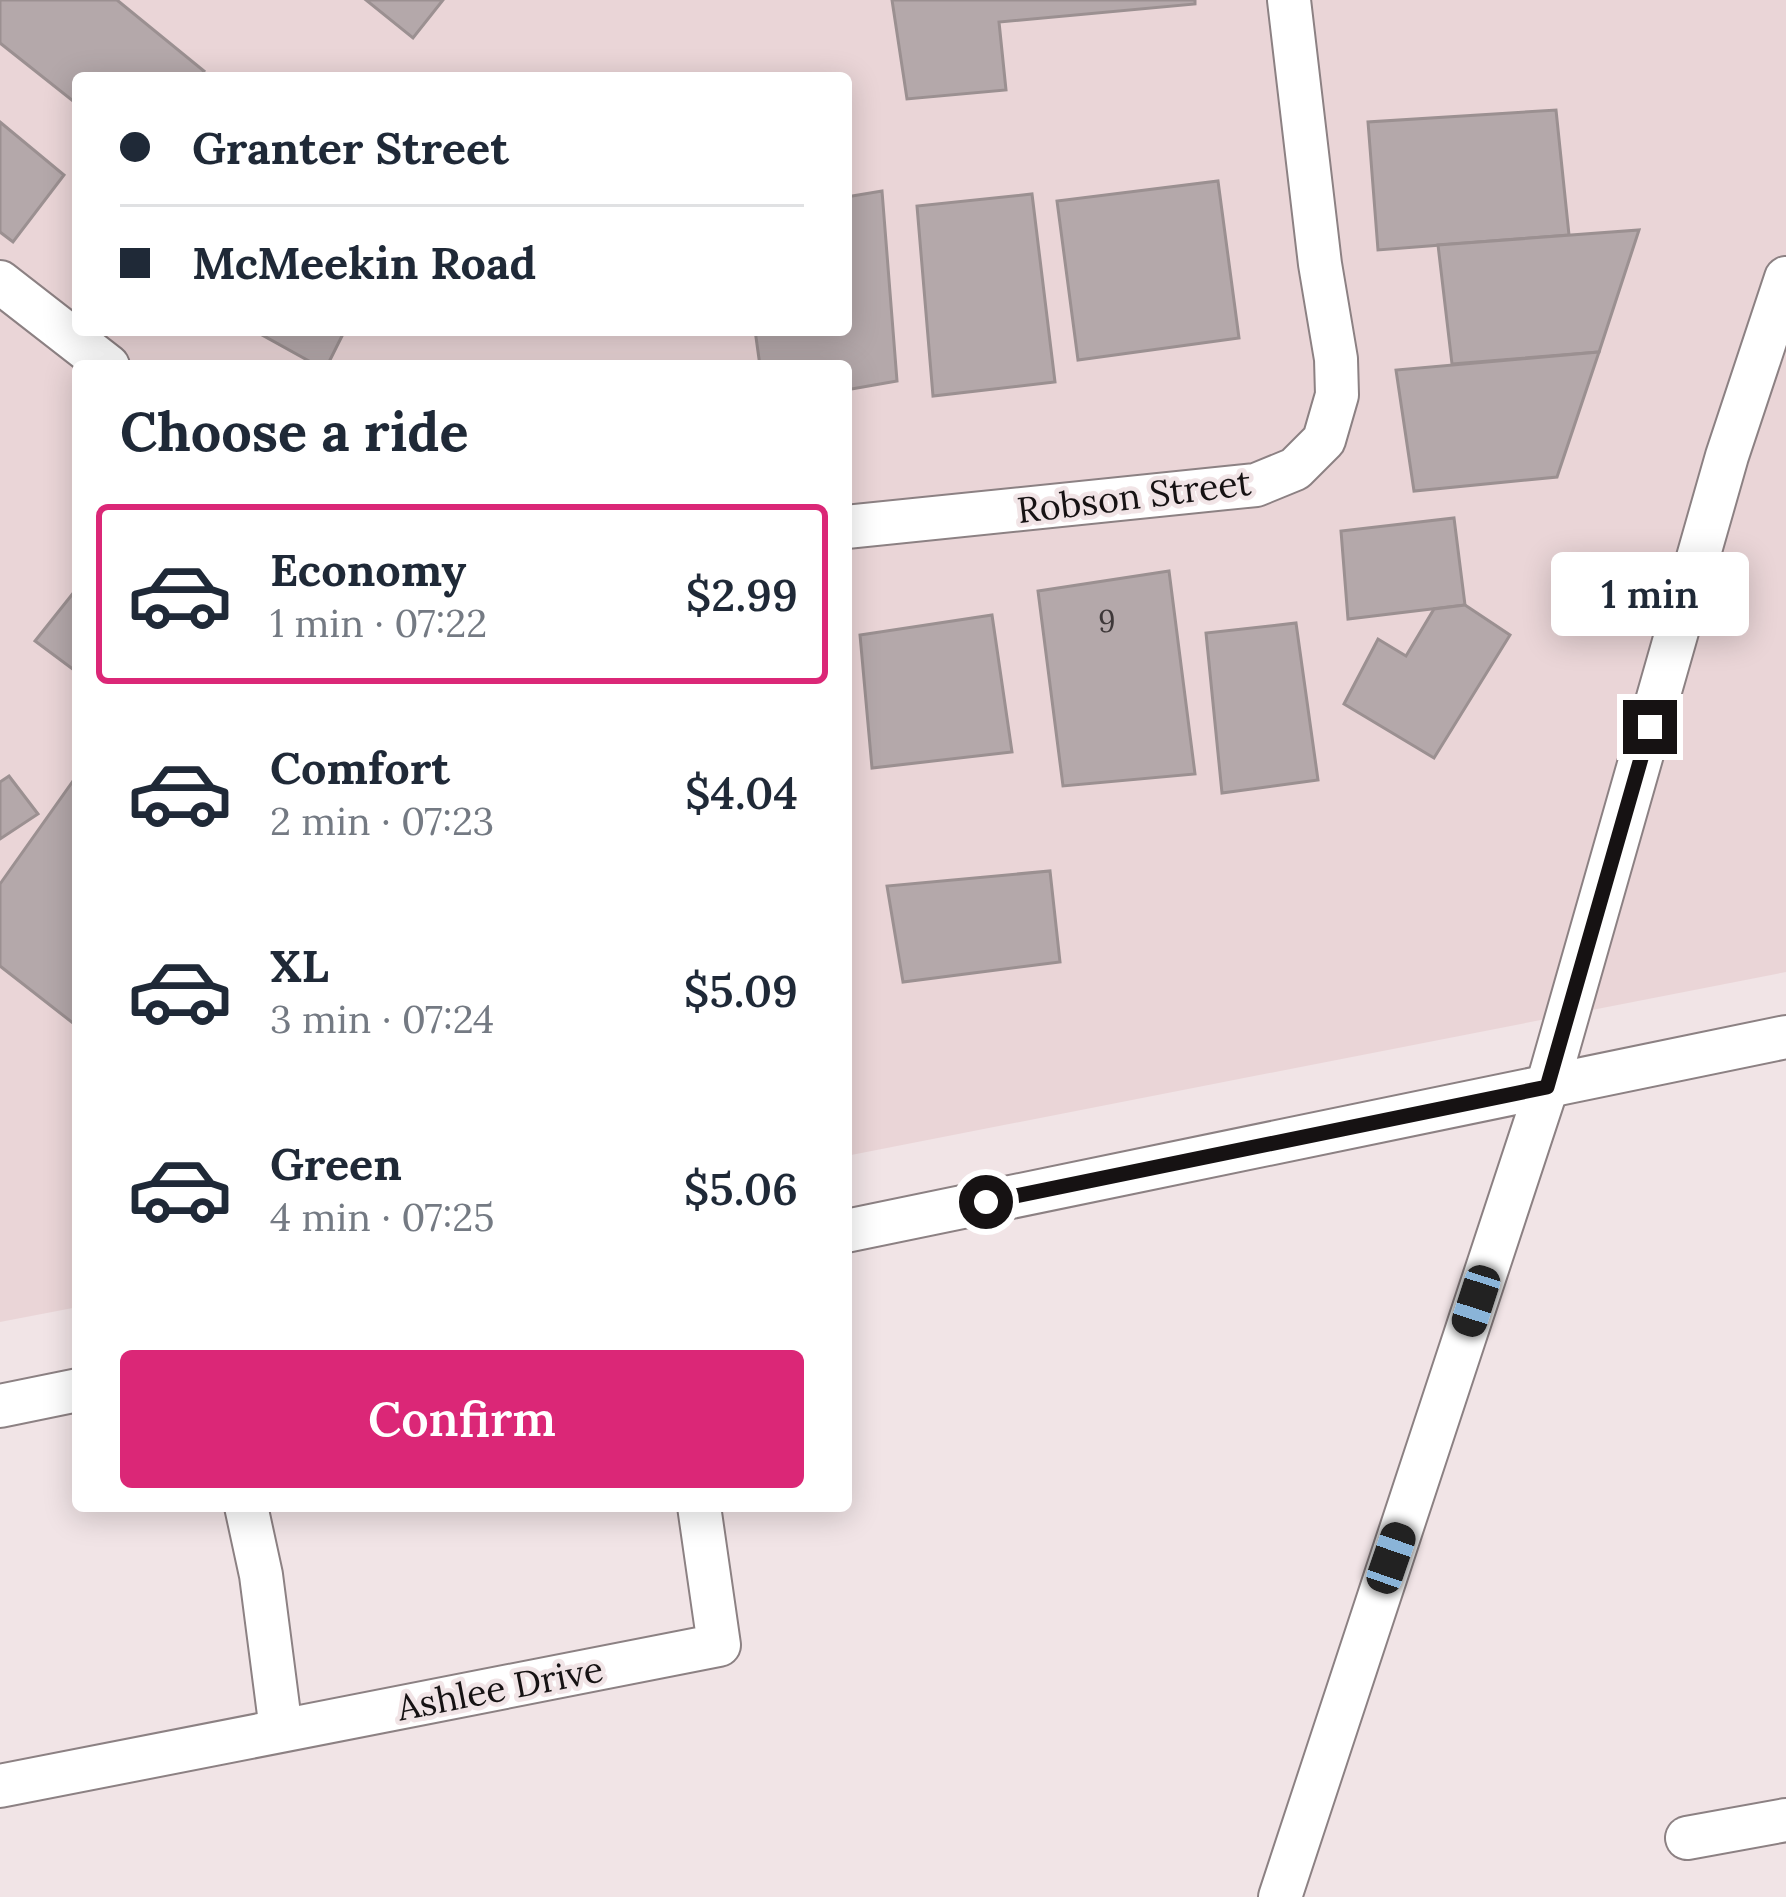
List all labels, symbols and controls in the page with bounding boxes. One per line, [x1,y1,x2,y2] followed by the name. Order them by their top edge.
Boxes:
[192,119,509,176] text: Granter Street
[192,234,536,291] text: McMeekin Road
[120,397,469,466] text: Choose a ride
[1014,459,1254,533] street label: Robson Street
[126,540,234,648] icon: car
[270,541,466,598] text: Economy
[1551,553,1749,637] callout: 1 min
[686,566,798,623] text: $2.99
[1601,569,1699,619] text: 1 min
[270,598,487,648] text: 1 min · 07:22
[1098,602,1116,640] house number: 9
[1623,700,1677,754] route end
[126,738,234,846] icon: car
[270,739,450,796] text: Comfort
[685,764,798,821] text: $4.04
[270,796,494,846] text: 2 min · 07:23
[126,936,234,1044] icon: car
[270,937,329,994] text: XL
[684,962,798,1019] text: $5.09
[270,994,494,1044] text: 3 min · 07:24
[126,1134,234,1242] icon: car
[270,1135,402,1192] text: Green
[684,1160,798,1217] text: $5.06
[959,1175,1013,1229] route start
[270,1192,494,1242] text: 4 min · 07:25
[1448,1261,1504,1341] car
[120,1350,804,1488] button: Confirm
[1362,1518,1420,1598] car
[392,1645,607,1731] street label: Ashlee Drive

